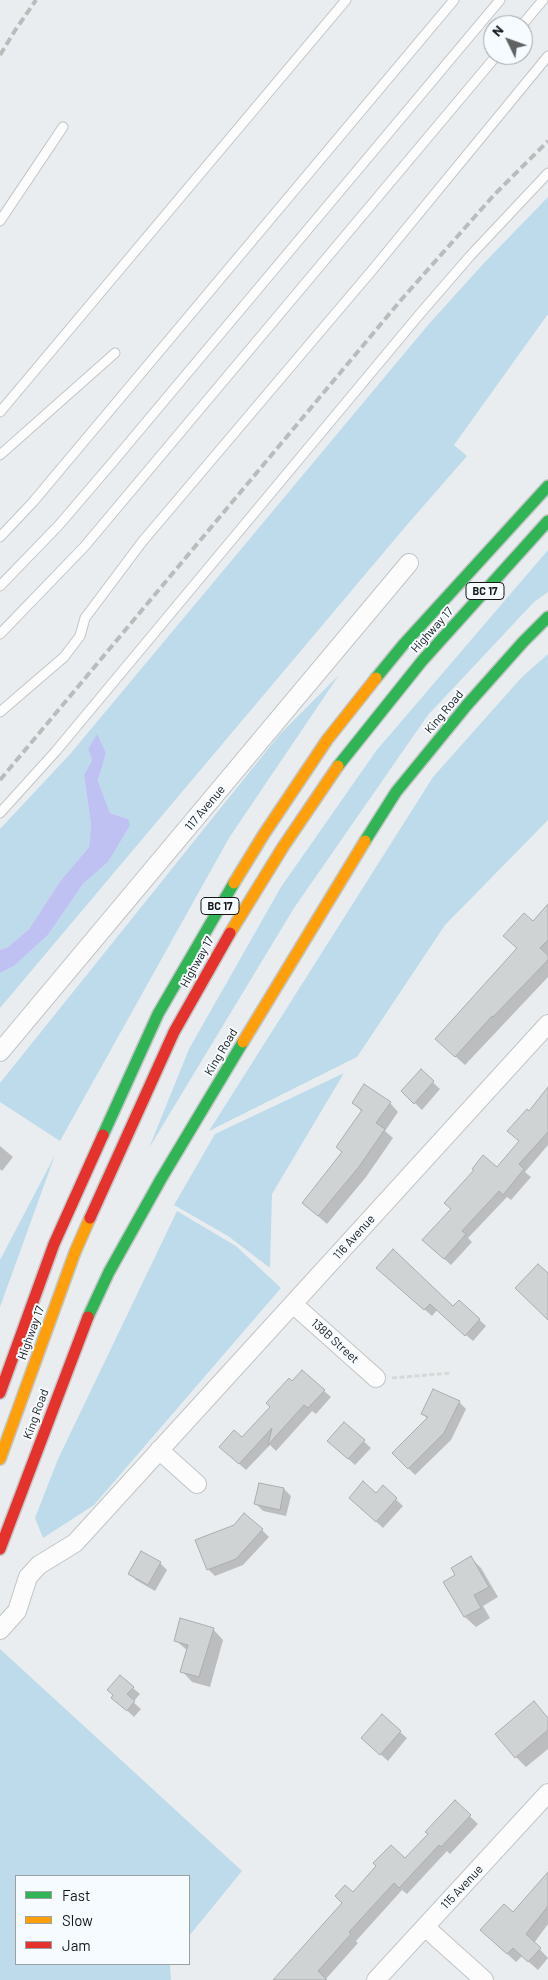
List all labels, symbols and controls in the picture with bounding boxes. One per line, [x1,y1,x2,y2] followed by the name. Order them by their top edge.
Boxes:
[483,15,533,65] north arrow
[488,21,507,39] text: N
[466,582,504,600] road number: BC 17
[408,604,456,656] street label: Highway 17
[422,687,466,737] street label: King Road
[182,782,228,834] street label: 117 Avenue
[201,898,239,914] road number: BC 17
[177,934,217,990] street label: Highway 17
[201,1026,241,1078] street label: King Road
[330,1212,378,1262] street label: 116 Avenue
[15,1304,47,1362] street label: Highway 17
[308,1316,362,1366] street label: 138B Street
[20,1387,52,1441] street label: King Road
[438,1862,486,1912] street label: 115 Avenue
[15,1875,190,1965] legend
[62,1886,90,1904] text: Fast
[62,1911,93,1929] text: Slow
[62,1936,91,1954] text: Jam

